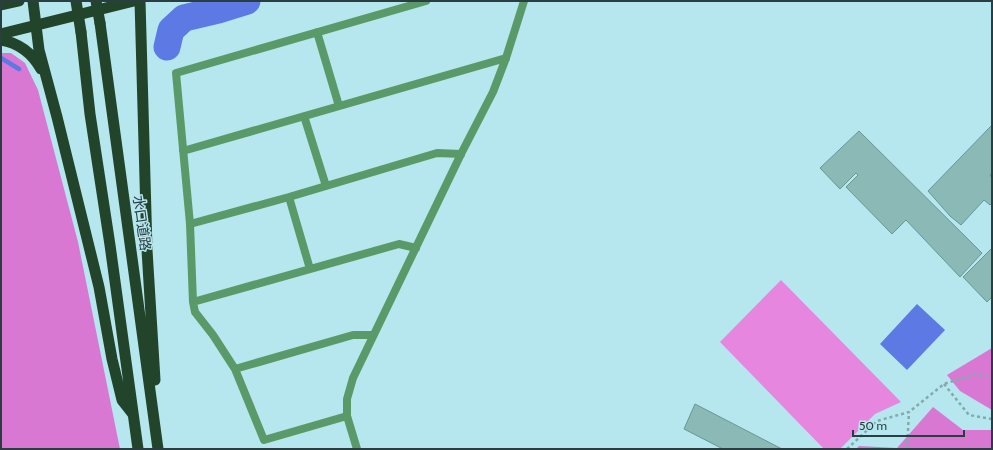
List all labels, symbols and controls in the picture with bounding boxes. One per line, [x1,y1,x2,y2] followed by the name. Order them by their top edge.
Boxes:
[129,194,155,252] street label: 水口道路
[853,412,964,438] scale bar
[859,418,887,433] text: 50 m

